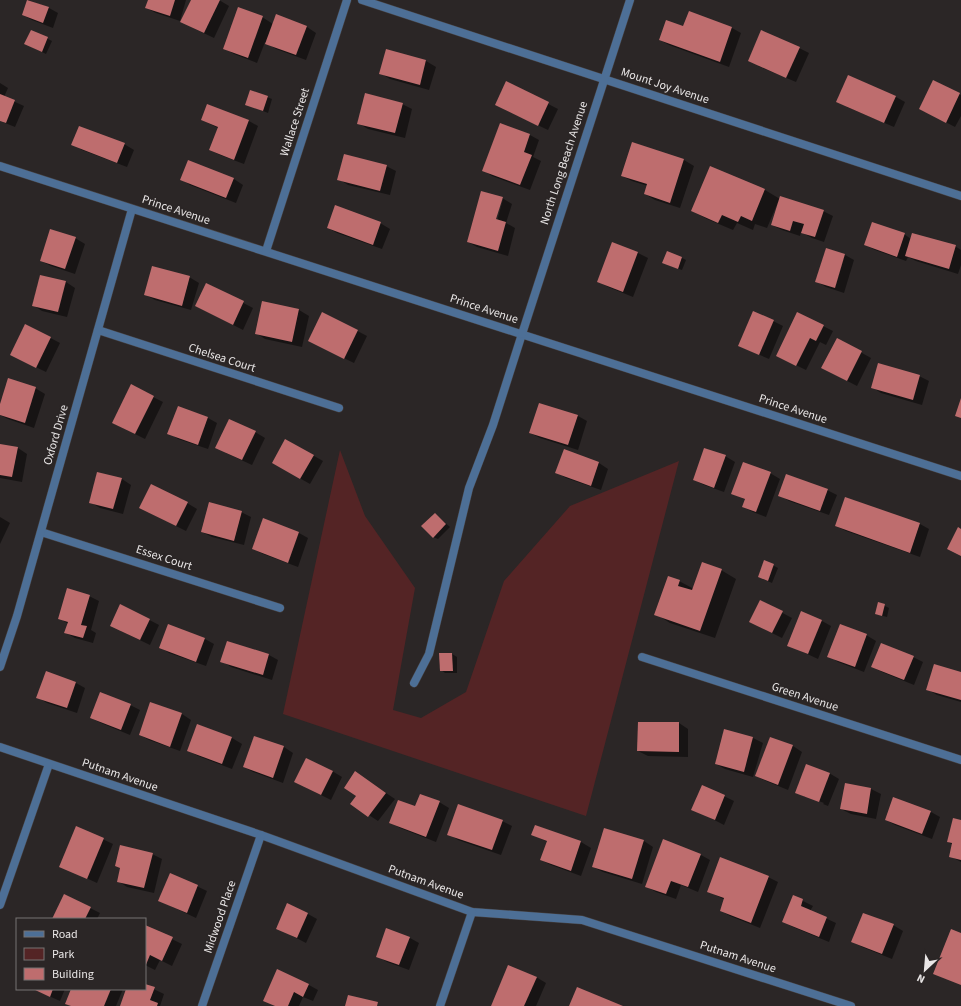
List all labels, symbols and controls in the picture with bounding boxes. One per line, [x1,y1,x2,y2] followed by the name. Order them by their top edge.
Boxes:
[619,64,711,108] street label: Mount Joy Avenue
[276,86,314,158] street label: Wallace Street
[536,99,592,227] street label: North Long Beach Avenue
[140,191,212,229] street label: Prince Avenue
[448,290,520,328] street label: Prince Avenue
[186,339,258,377] street label: Chelsea Court
[757,390,829,428] street label: Prince Avenue
[39,403,73,467] street label: Oxford Drive
[134,541,194,575] street label: Essex Court
[769,678,841,716] street label: Green Avenue
[80,754,160,796] street label: Putnam Avenue
[386,860,466,904] street label: Putnam Avenue
[200,878,240,956] street label: Midwood Place
[16,918,146,990] legend
[52,926,78,943] text: Road
[698,937,778,977] street label: Putnam Avenue
[52,946,74,963] text: Park
[905,950,945,990] north arrow
[52,966,94,983] text: Building
[914,970,927,987] text: N

